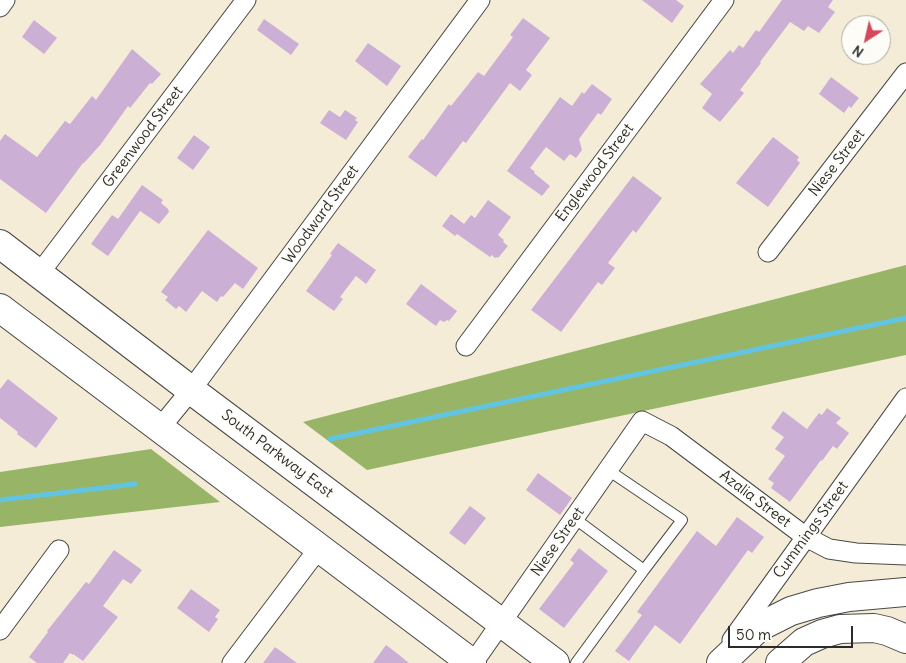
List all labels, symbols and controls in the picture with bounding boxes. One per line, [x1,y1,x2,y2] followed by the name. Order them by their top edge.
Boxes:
[841,15,891,65] north arrow
[849,41,867,62] text: N
[99,83,187,191] street label: Greenwood Street
[552,120,638,226] street label: Englewood Street
[805,126,869,200] street label: Niese Street
[279,162,363,268] street label: Woodward Street
[218,406,336,502] street label: South Parkway East
[716,466,794,532] street label: Azalia Street
[770,478,852,582] street label: Cummings Street
[528,504,588,580] street label: Niese Street
[731,616,856,648] scale bar
[736,625,771,644] text: 50 m

